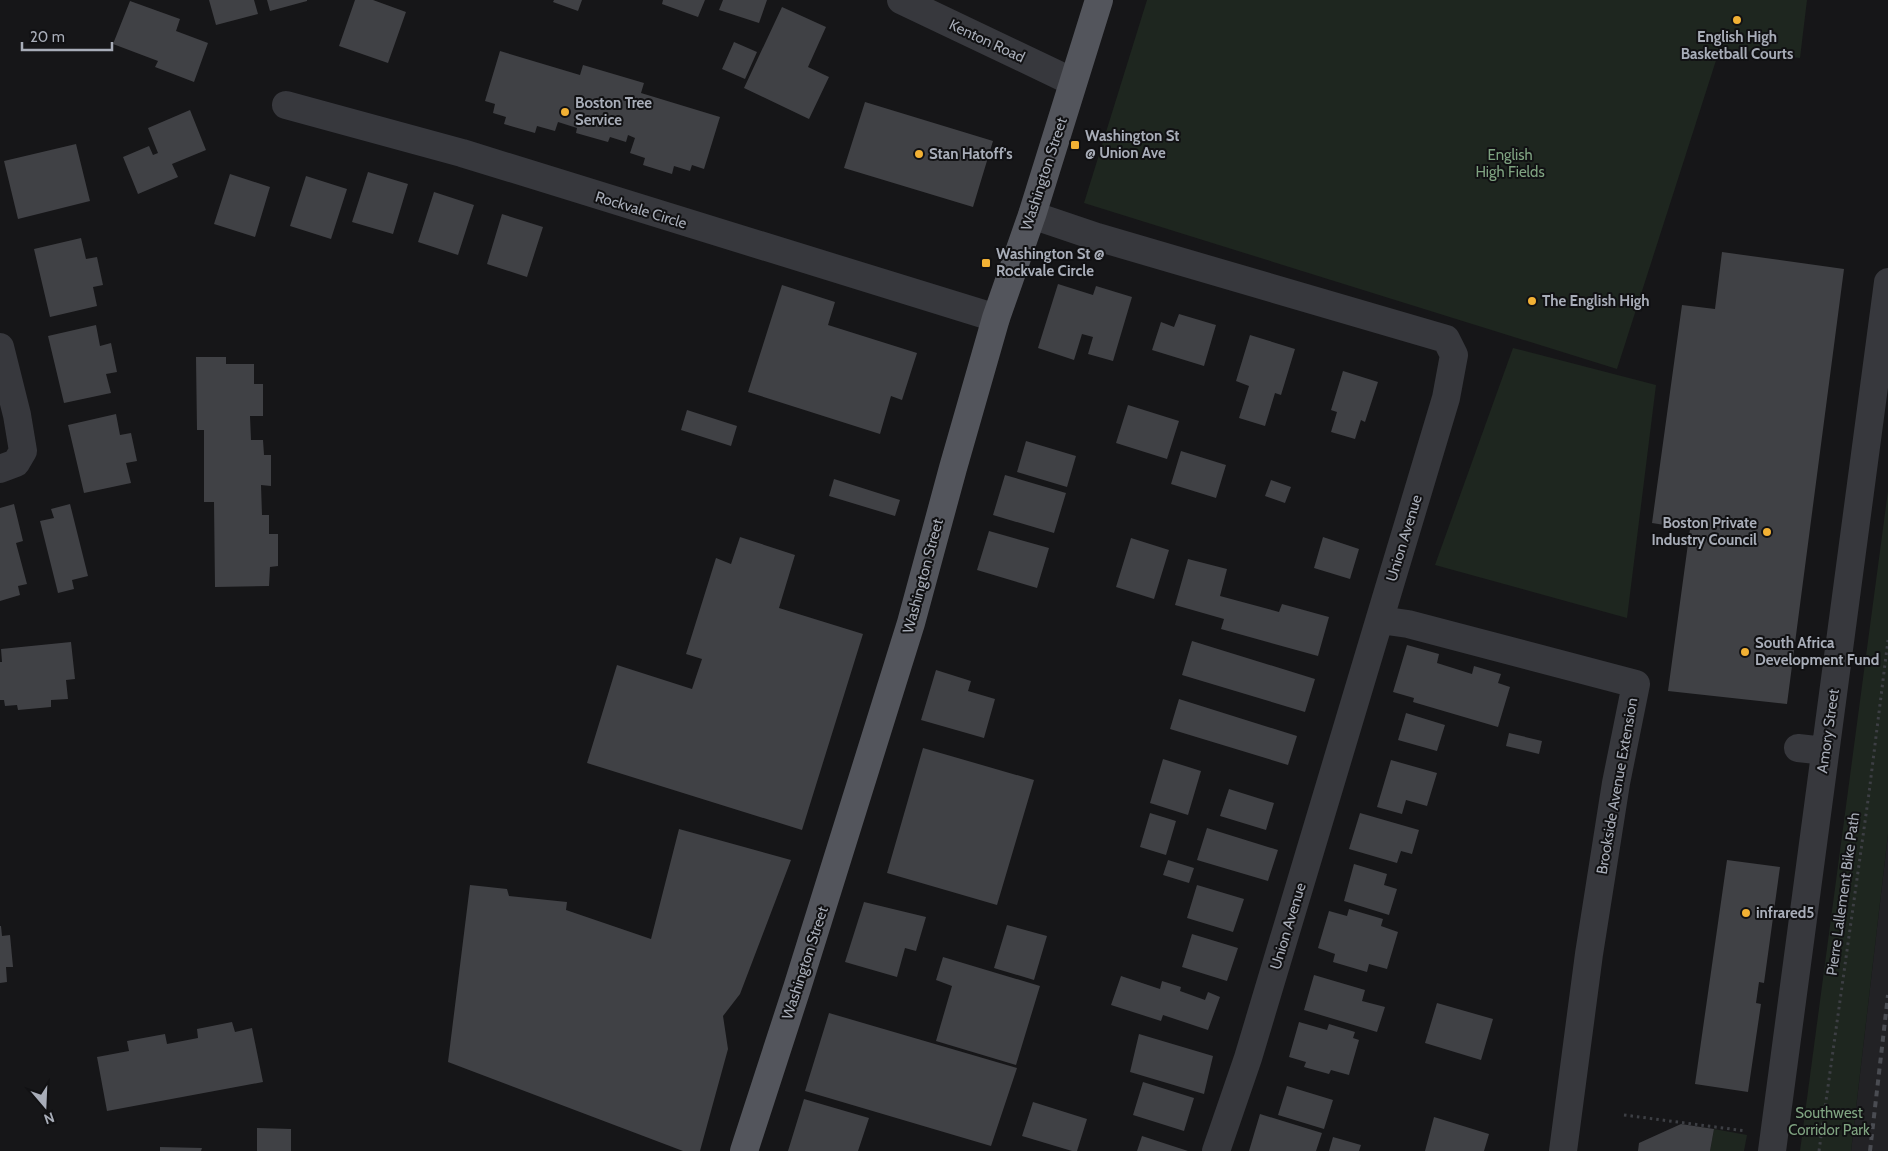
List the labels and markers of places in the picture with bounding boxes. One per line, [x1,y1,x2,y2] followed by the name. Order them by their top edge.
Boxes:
[1731,14,1743,26] marker: English High Basketball Courts
[1681,28,1793,63] place label: English High Basketball Courts
[575,94,652,129] place label: Boston Tree Service
[559,106,571,118] marker: Boston Tree Service
[1085,127,1179,162] place label: Washington St @ Union Ave
[1069,139,1081,151] marker: Washington St @ Union Ave
[929,145,1013,163] place label: Stan Hatoff's
[913,148,925,160] marker: Stan Hatoff's
[996,245,1105,280] place label: Washington St @ Rockvale Circle
[980,257,992,269] marker: Washington St @ Rockvale Circle
[1542,292,1650,310] place label: The English High
[1526,295,1538,307] marker: The English High
[1651,514,1757,549] place label: Boston Private Industry Council
[1761,526,1773,538] marker: Boston Private Industry Council
[1755,634,1879,669] place label: South Africa Development Fund
[1739,646,1751,658] marker: South Africa Development Fund
[1756,904,1814,922] place label: infrared5
[1740,907,1752,919] marker: infrared5

